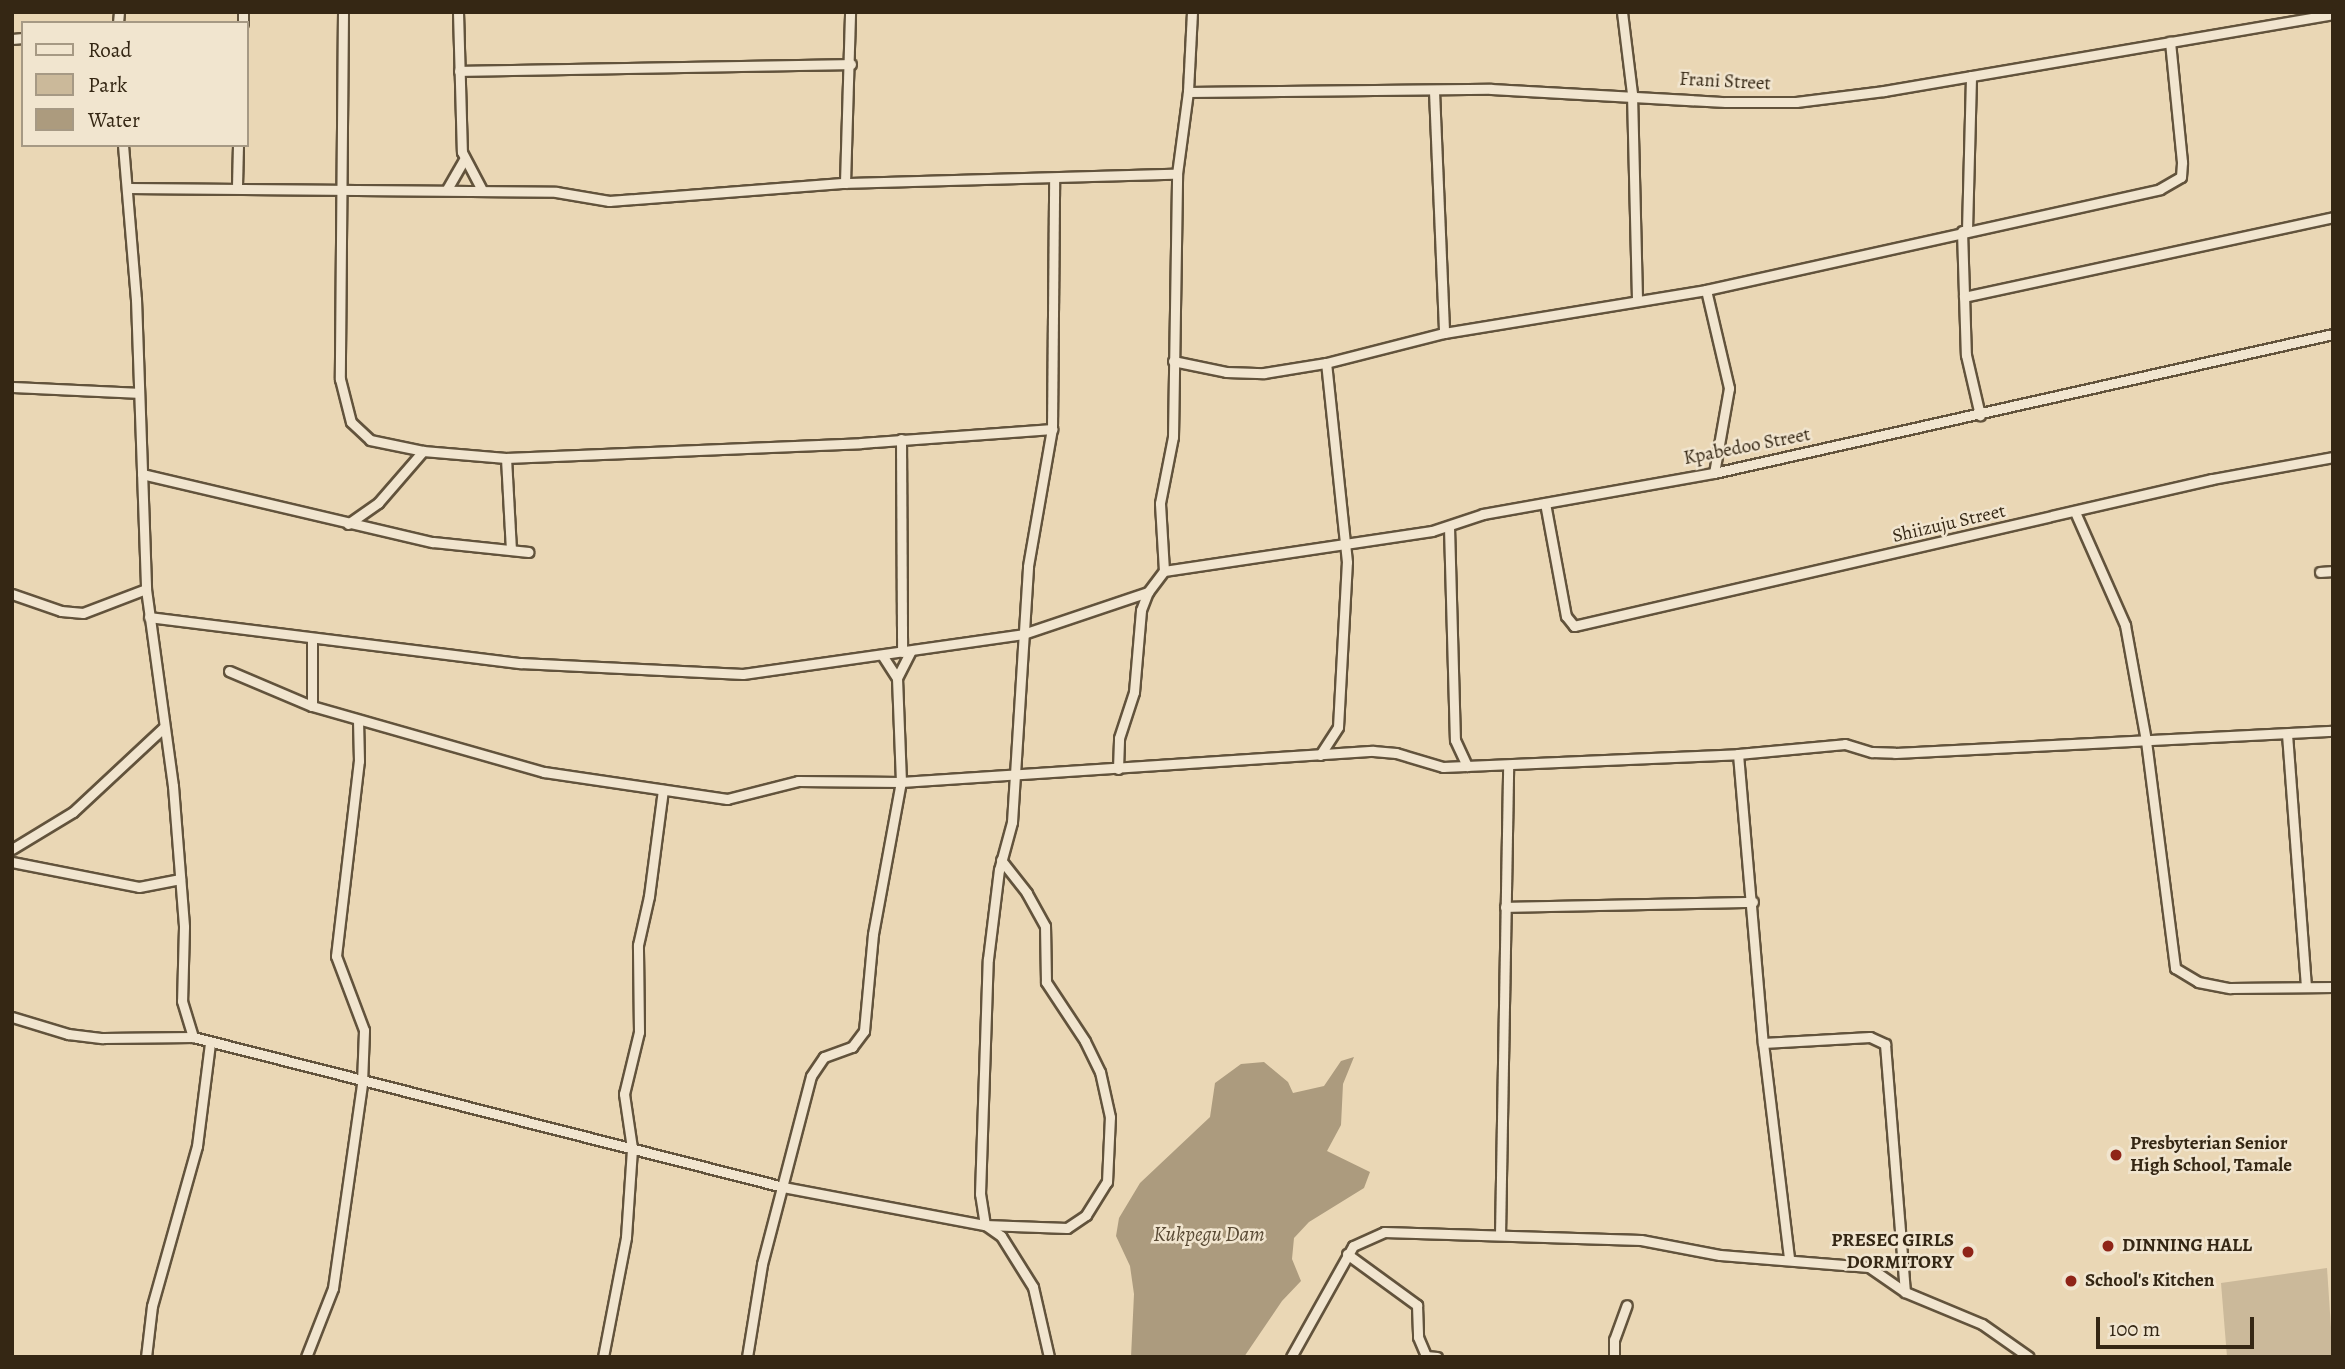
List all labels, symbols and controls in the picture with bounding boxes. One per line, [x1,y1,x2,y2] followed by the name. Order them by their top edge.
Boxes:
[21,21,248,147] legend
[88,36,132,64] text: Road
[1679,68,1771,96] street label: Frani Street
[88,71,127,99] text: Park
[88,106,140,134] text: Water
[1682,424,1812,470] street label: Kpabedoo Street
[1890,500,2008,548] street label: Shiizuju Street
[2130,1133,2292,1177] place label: Presbyterian Senior High School, Tamale
[2108,1147,2124,1163] marker: Presbyterian Senior High School, Tamale
[1153,1221,1265,1247] water label: Kukpegu Dam
[1831,1230,1954,1274] place label: PRESEC GIRLS DORMITORY
[2122,1235,2252,1257] place label: DINNING HALL
[2100,1238,2116,1254] marker: DINNING HALL
[1960,1244,1976,1260] marker: PRESEC GIRLS DORMITORY
[2085,1270,2215,1292] place label: School's Kitchen
[2063,1273,2079,1289] marker: School's Kitchen
[2100,1302,2258,1346] scale bar
[2109,1315,2160,1343] text: 100 m

